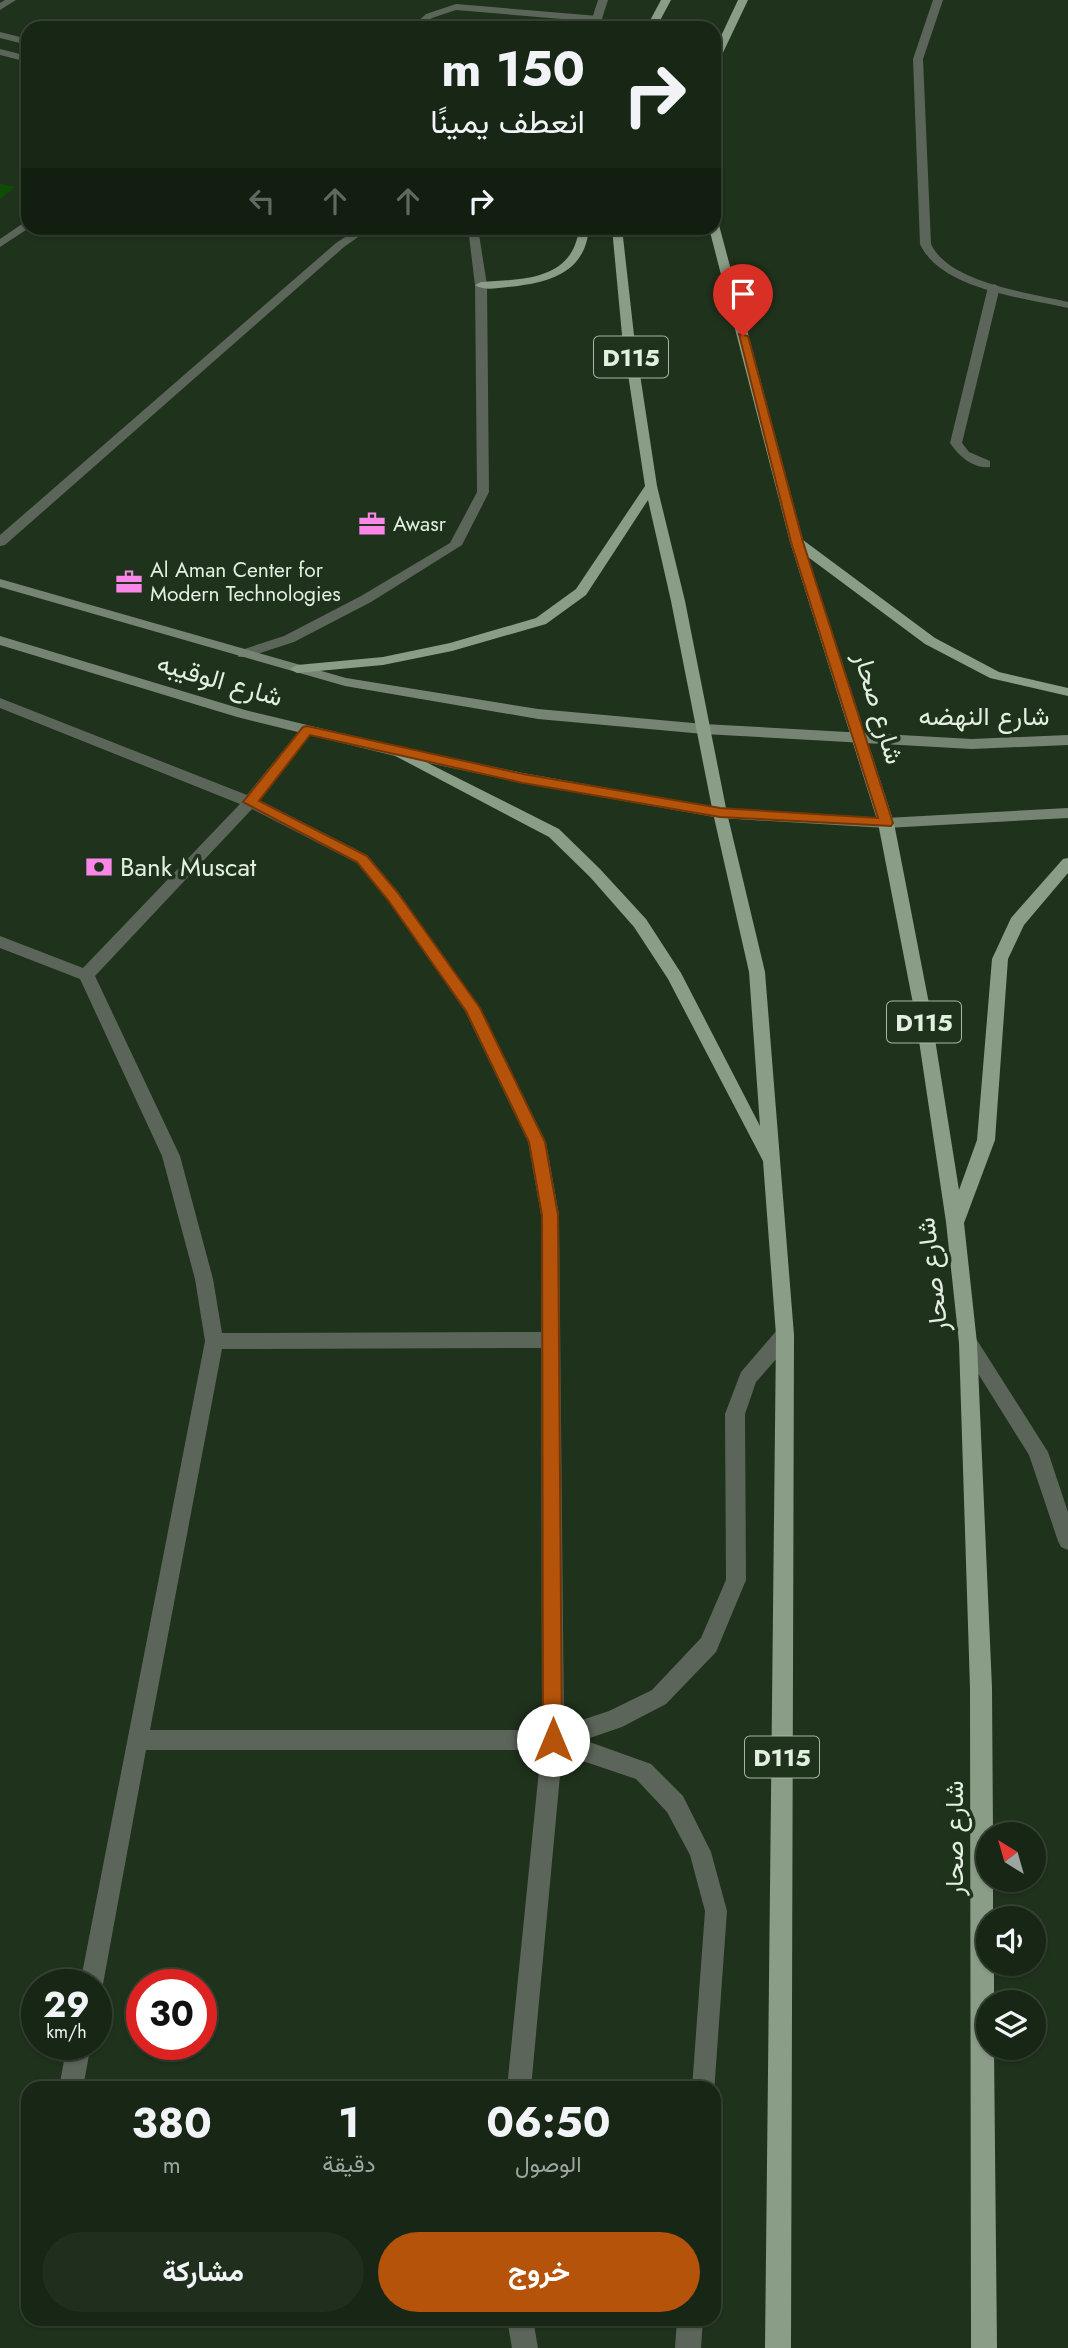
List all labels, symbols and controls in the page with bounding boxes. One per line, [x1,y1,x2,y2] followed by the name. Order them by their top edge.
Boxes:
[441,34,585,104] text: 150 m
[609,49,700,140] icon: right
[430,99,585,145] text: انعطف يمينًا
[243,182,281,220] icon: left
[316,182,354,220] icon: ahead
[389,182,427,220] icon: ahead
[462,182,500,220] icon: right
[713,264,773,336] pin
[724,275,762,313] icon: arrive
[594,336,668,378] road number: D115
[357,509,387,539] office icon: Awasr
[393,509,447,539] place label: Awasr
[150,555,341,609] place label: Al Aman Center for Modern Technologies
[114,567,144,597] office icon: Al Aman Center for Modern Technologies
[153,644,287,716] street label: شارع الوقيبه
[844,646,914,769] street label: شارع صحار
[918,697,1050,735] street label: شارع النهضه
[120,848,257,886] place label: Bank Muscat
[84,852,114,882] bank icon: Bank Muscat
[887,1002,961,1042] road number: D115
[906,1215,958,1336] street label: شارع صحار
[516,1703,590,1777] position arrow
[745,1736,819,1778] road number: D115
[935,1780,973,1897] street label: شارع صحار
[976,1822,1046,1892] north arrow
[976,1822,1046,2060] map controls
[976,1906,1046,1976] button: sound
[126,1969,217,2060] speed limit sign: 30
[43,1980,90,2030] text: 29
[976,1990,1046,2060] button: layers
[46,2019,87,2045] text: km/h
[338,2092,360,2153] text: 1
[486,2092,610,2153] text: 06:50
[132,2093,212,2154] text: 380
[322,2147,376,2181] text: دقيقة
[515,2147,581,2181] text: الوصول
[163,2148,181,2182] text: m
[42,2232,364,2312] button: مشاركة
[378,2232,700,2312] button: خروج

